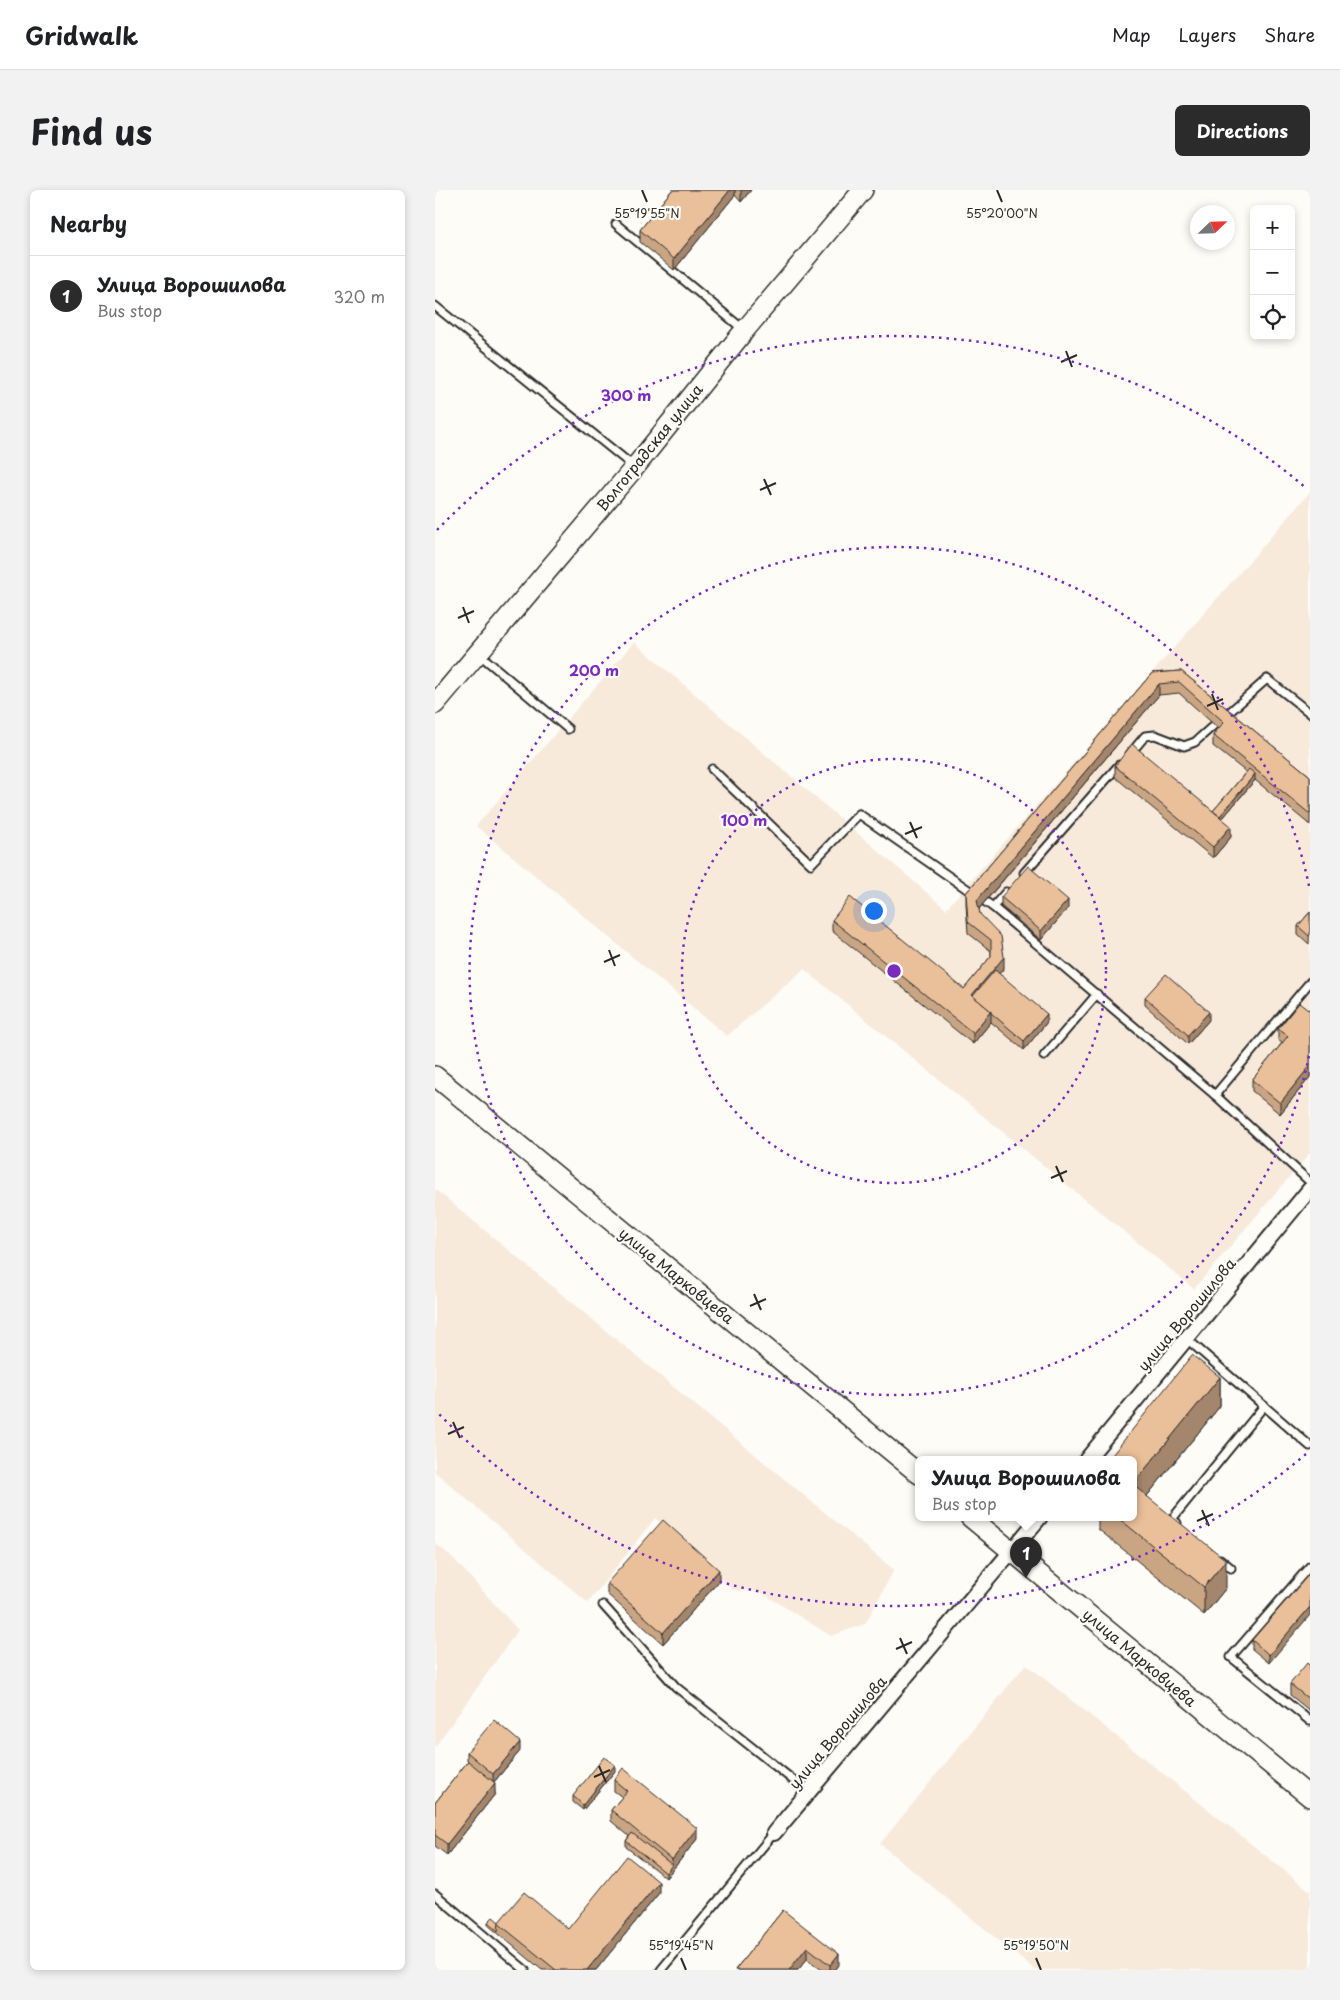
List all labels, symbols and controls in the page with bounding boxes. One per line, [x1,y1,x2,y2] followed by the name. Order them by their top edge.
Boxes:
[25,17,138,53] text: Gridwalk
[1112,21,1151,48] text: Map
[1179,21,1236,48] text: Layers
[1264,21,1315,48] text: Share
[30,104,152,157] text: Find us
[1175,105,1310,156] button: Directions
[614,204,680,222] text: 55°19'55"N
[966,204,1038,222] text: 55°20'00"N
[1190,205,1235,250] north arrow
[1250,205,1295,340] map controls
[1250,205,1295,250] button: +
[50,207,127,239] text: Nearby
[1250,250,1295,295] button: −
[97,270,286,298] text: Улица Ворошилова
[62,284,70,308] text: 1
[334,284,385,308] text: 320 m
[1250,295,1295,340] button: locate
[97,298,162,322] text: Bus stop
[590,378,708,516] street label: Волгоградская улица
[601,383,651,406] text: 300 m
[569,658,619,681] text: 200 m
[721,808,767,831] text: 100 m
[861,898,887,924] your location
[885,962,903,980] centre of rings
[614,1221,740,1329] street label: улица Марковцева
[1132,1252,1241,1376] street label: улица Ворошилова
[915,1456,1137,1521] popup
[931,1463,1121,1491] text: Улица Ворошилова
[931,1491,997,1515] text: Bus stop
[1010,1537,1042,1578] pin: 1
[1078,1602,1202,1712] street label: улица Марковцева
[783,1670,892,1794] street label: улица Ворошилова
[648,1936,714,1954] text: 55°19'45"N
[1003,1936,1069,1954] text: 55°19'50"N

